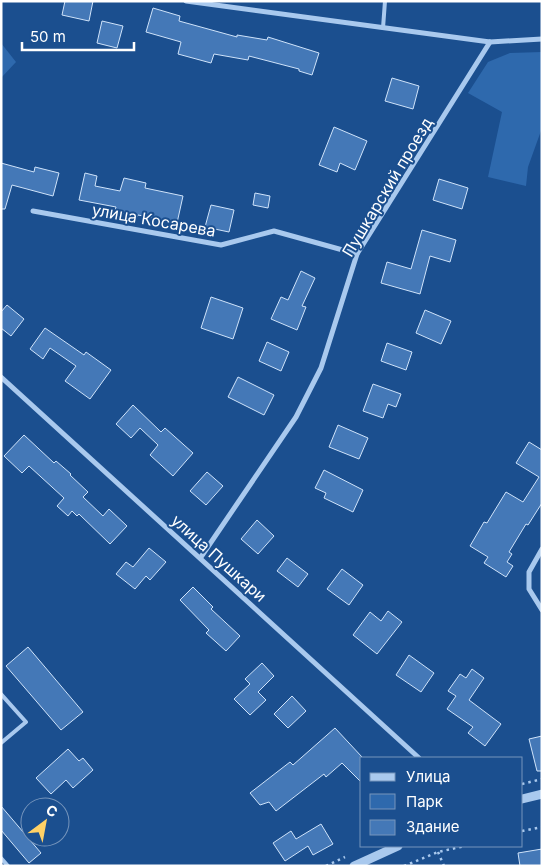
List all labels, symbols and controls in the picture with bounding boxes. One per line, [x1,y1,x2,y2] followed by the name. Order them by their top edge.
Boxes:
[22,20,135,52] scale bar
[30,27,66,46] text: 50 m
[338,114,436,260] street label: Пушкарский проезд
[91,199,217,241] street label: улица Косарева
[167,510,271,606] street label: улица Пушкари
[360,757,523,847] legend
[406,767,450,786] text: Улица
[406,792,443,811] text: Парк
[20,797,70,847] north arrow
[43,801,61,821] text: С
[406,817,460,836] text: Здание

